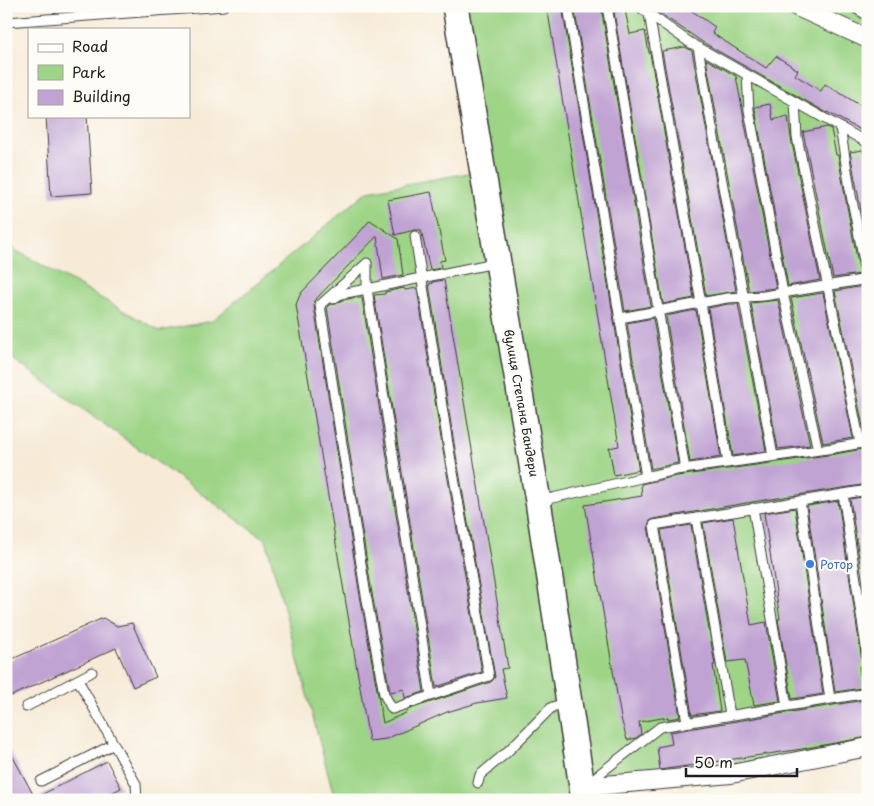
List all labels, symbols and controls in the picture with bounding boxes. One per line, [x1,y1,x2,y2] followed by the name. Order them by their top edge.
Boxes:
[28,28,190,118] legend
[72,34,108,57] text: Road
[72,60,106,83] text: Park
[72,84,131,107] text: Building
[500,328,544,478] street label: вулиця Степана Бандери
[820,555,853,573] place label: Ротор
[804,558,816,570] marker: Ротор
[686,746,798,778] scale bar
[694,750,733,773] text: 50 m

